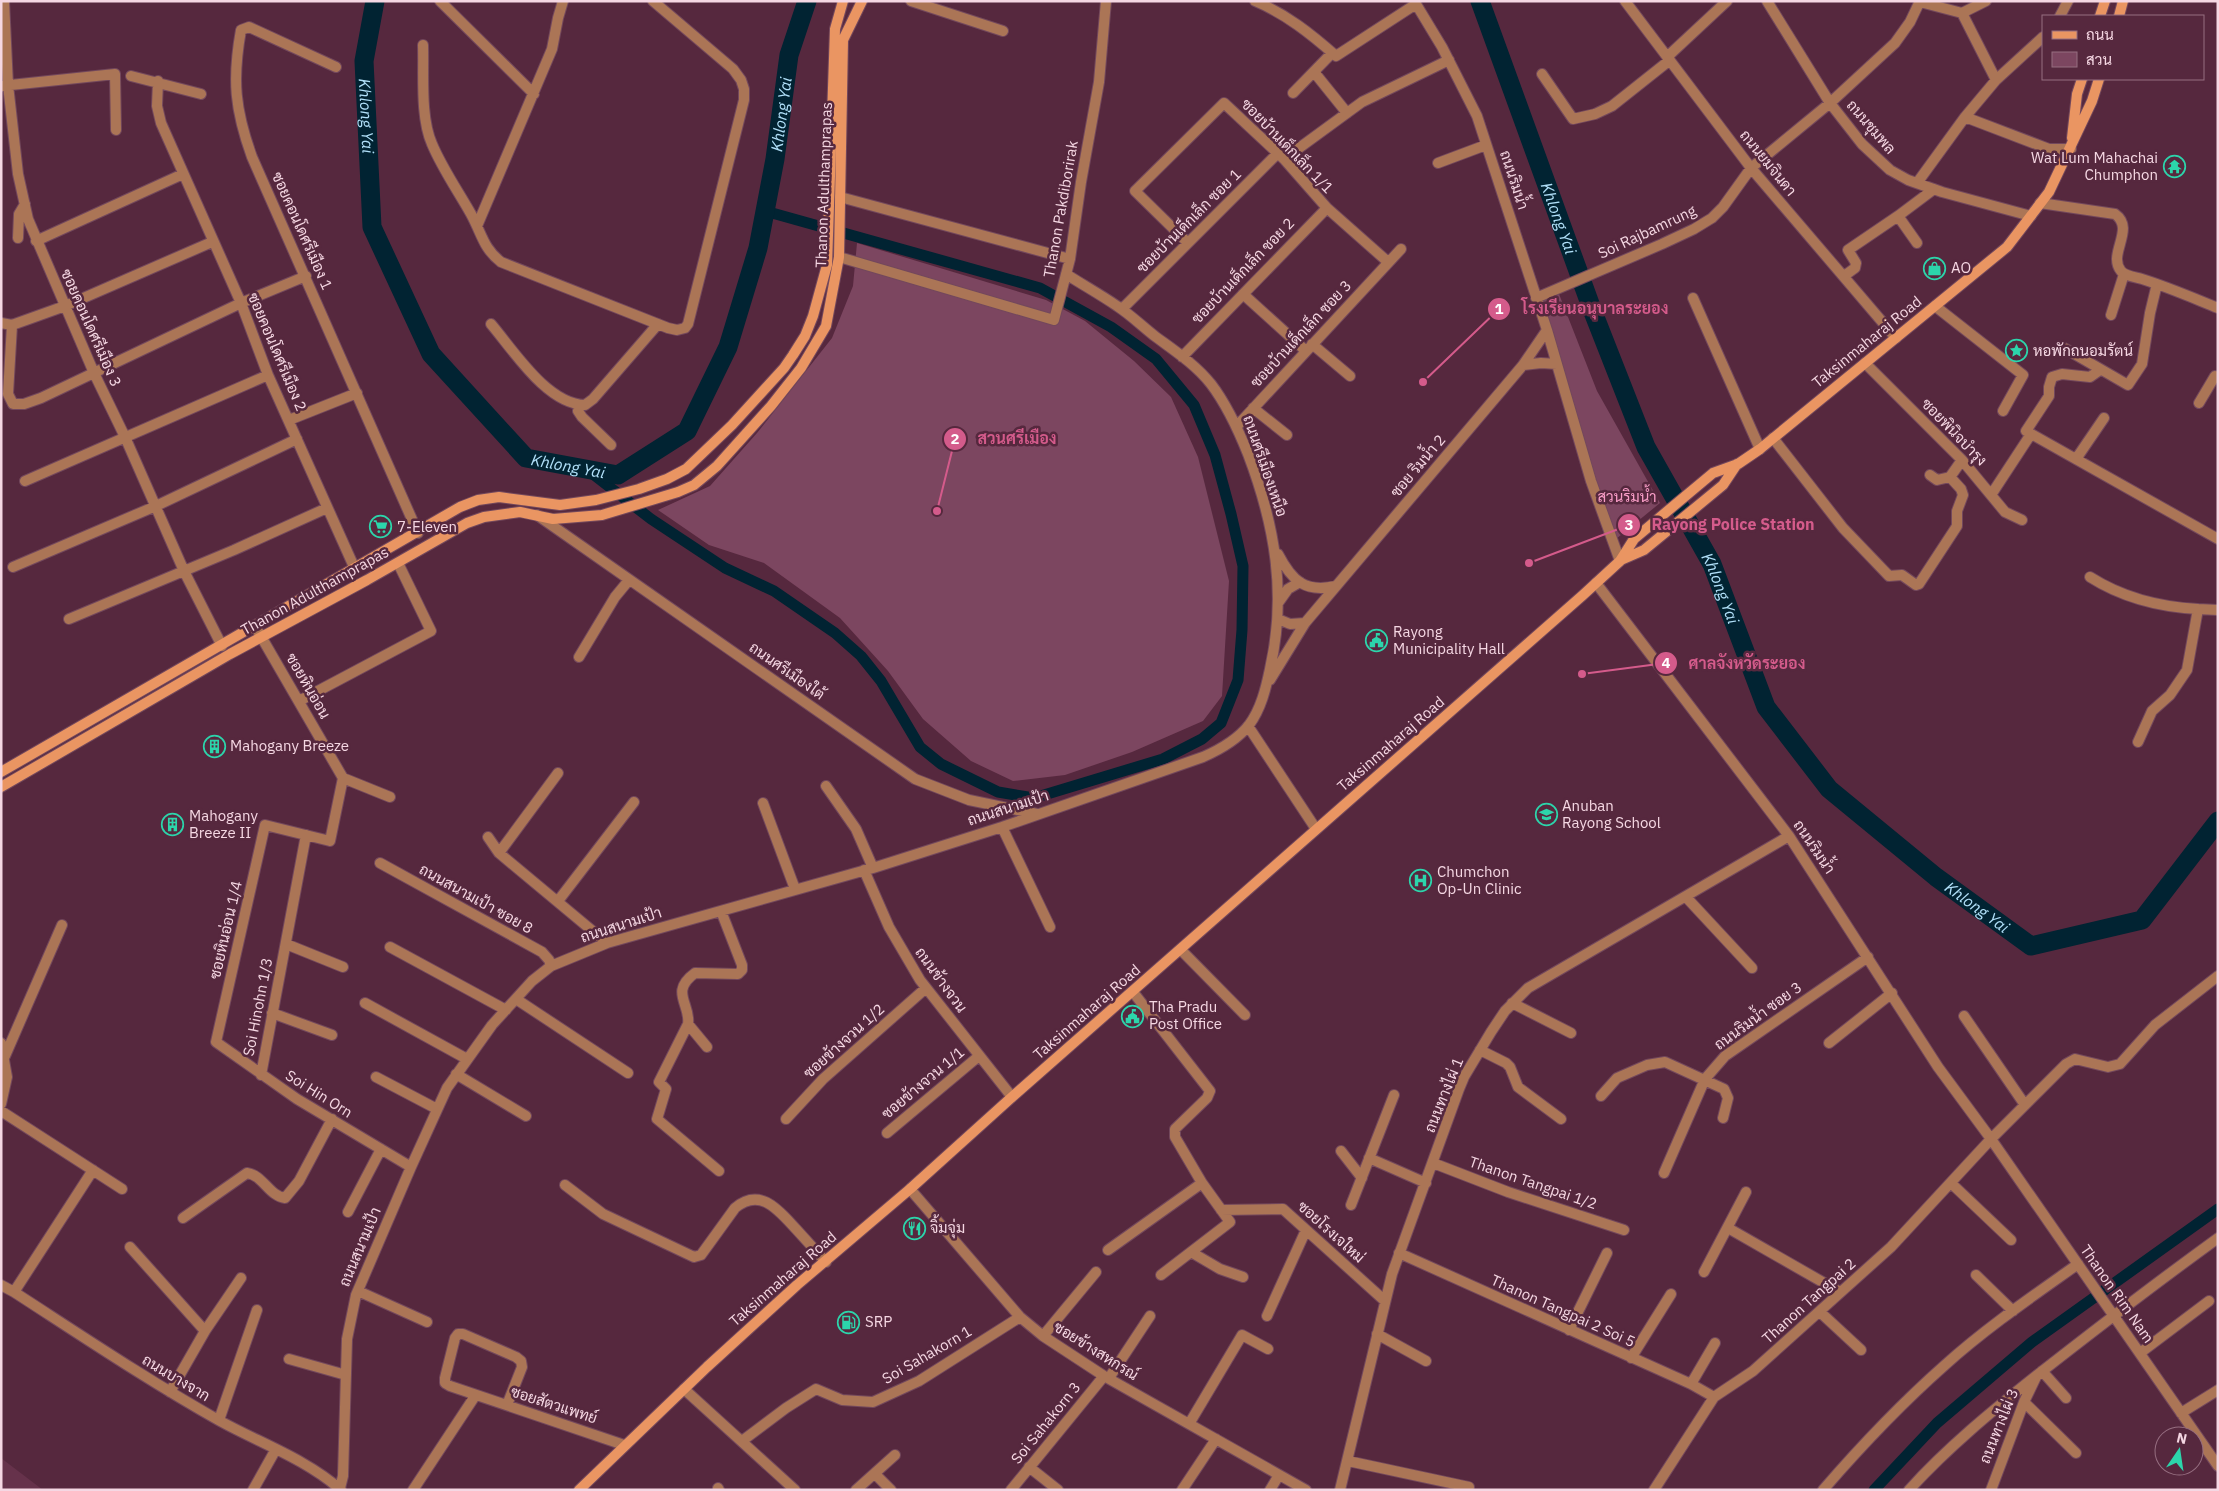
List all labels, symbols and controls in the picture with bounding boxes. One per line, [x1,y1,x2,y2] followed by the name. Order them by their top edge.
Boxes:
[2042,15,2204,80] legend
[2086,25,2114,44] text: ถนน
[2086,50,2112,69] text: สวน
[766,75,796,153] water label: Khlong Yai
[355,78,378,155] water label: Khlong Yai
[1237,94,1338,197] street label: ซอยบ้านเด็กเล็ก 1/1
[1841,96,1900,159] street label: ถนนชุมพล
[811,102,836,268] street label: Thanon Adulthamprapas
[1736,126,1801,200] street label: ถนนยมจินดา
[1039,139,1082,279] street label: Thanon Pakdiborirak
[1496,147,1536,212] street label: ถนนริมน้ำ
[2031,148,2158,184] place label: Wat Lum Mahachai Chumphon
[2162,155,2186,179] temple icon: Wat Lum Mahachai Chumphon
[1132,164,1245,277] street label: ซอยบ้านเด็กเล็ก ซอย 1
[268,169,337,293] street label: ซอยคอนโดศรีเมือง 1
[1537,179,1581,257] water label: Khlong Yai
[1595,201,1699,263] street label: Soi Rajbamrung
[1186,213,1298,328] street label: ซอยบ้านเด็กเล็ก ซอย 2
[1923,256,1947,280] shop icon: AO
[1951,258,1971,277] place label: AO
[57,266,126,390] street label: ซอยคอนโดศรีเมือง 3
[1245,275,1355,391] street label: ซอยบ้านเด็กเล็ก ซอย 3
[244,290,311,414] street label: ซอยคอนโดศรีเมือง 2
[1808,292,1925,392] street label: Taksinmaharaj Road
[1486,293,1678,324] callout: โรงเรียนอนุบาลระยอง
[1521,297,1668,320] text: โรงเรียนอนุบาลระยอง
[1494,299,1504,318] text: 1
[2005,339,2029,363] place icon: หอพักถนอมรัตน์
[2033,341,2133,360] place label: หอพักถนอมรัตน์
[1916,394,1991,471] street label: ซอยพินิจบำรุง
[1239,413,1292,519] street label: ถนนศรีเมืองเหนือ
[943,423,1067,454] callout: สวนศรีเมือง
[977,428,1057,448] text: สวนศรีเมือง
[950,429,960,448] text: 2
[1384,429,1449,501] street label: ซอย ริมน้ำ 2
[530,449,608,483] water label: Khlong Yai
[1597,484,1657,506] park label: สวนริมน้ำ
[1616,509,1825,540] callout: Rayong Police Station
[1651,514,1815,534] text: Rayong Police Station
[369,515,393,539] supermarket icon: 7-Eleven
[1624,515,1634,534] text: 3
[397,517,457,536] place label: 7-Eleven
[238,542,392,639] street label: Thanon Adulthamprapas
[1698,549,1744,627] water label: Khlong Yai
[1393,622,1505,658] place label: Rayong Municipality Hall
[1365,629,1389,653] public building icon: Rayong Municipality Hall
[746,637,830,704] street label: ถนนศรีเมืองใต้
[1653,647,1815,678] callout: ศาลจังหวัดระยอง
[282,649,335,722] street label: ซอยหินอ่อน
[1661,653,1671,672] text: 4
[1689,653,1805,673] text: ศาลจังหวัดระยอง
[1333,692,1448,795] street label: Taksinmaharaj Road
[202,734,226,758] building icon: Mahogany Breeze
[230,736,349,755] place label: Mahogany Breeze
[965,785,1051,830] street label: ถนนสนามเป้า
[1562,796,1661,832] place label: Anuban Rayong School
[1534,803,1558,827] school or university icon: Anuban Rayong School
[189,806,258,842] place label: Mahogany Breeze II
[161,813,185,837] building icon: Mahogany Breeze II
[1789,814,1842,877] street label: ถนนริมน้ำ
[416,859,536,938] street label: ถนนสนามเป้า ซอย 8
[1437,862,1522,898] place label: Chumchon Op-Un Clinic
[1409,869,1433,893] hospital icon: Chumchon Op-Un Clinic
[1941,877,2014,937] water label: Khlong Yai
[205,879,246,981] street label: ซอยหินอ่อน 1/4
[578,902,664,947] street label: ถนนสนามเป้า
[911,943,972,1016] street label: ถนนข้างจวน
[239,956,276,1058] street label: Soi Hinohn 1/3
[1029,960,1144,1063] street label: Taksinmaharaj Road
[1708,975,1805,1054] street label: ถนนริมน้ำ ซอย 3
[1149,997,1222,1033] place label: Tha Pradu Post Office
[799,999,888,1082] street label: ซอยข้างจวน 1/2
[1121,1004,1145,1028] public building icon: Tha Pradu Post Office
[877,1042,968,1123] street label: ซอยข้างจวน 1/1
[1420,1054,1467,1135] street label: ถนนทางไผ่ 1
[282,1066,356,1122] street label: Soi Hin Orn
[1467,1152,1600,1213] street label: Thanon Tangpai 1/2
[1294,1197,1369,1267] street label: ซอยโรงเจใหม่
[334,1204,385,1289] street label: ถนนสนามเป้า
[930,1214,965,1239] place label: จิ้มจุ่ม
[902,1216,926,1240] restaurant icon: จิ้มจุ่ม
[725,1227,840,1330] street label: Taksinmaharaj Road
[2076,1241,2158,1347] street label: Thanon Rim Nam
[1758,1254,1859,1348] street label: Thanon Tangpai 2
[1488,1270,1638,1351] street label: Thanon Tangpai 2 Soi 5
[837,1310,861,1334] fuel station icon: SRP
[865,1312,892,1331] place label: SRP
[1050,1317,1142,1384] street label: ซอยข้างสหกรณ์
[879,1321,975,1388] street label: Soi Sahakorn 1
[139,1350,214,1405] street label: ถนนบางจาก
[1007,1378,1085,1468] street label: Soi Sahakorn 3
[508,1382,600,1427] street label: ซอยสัตวแพทย์
[1975,1385,2022,1466] street label: ถนนทางไผ่ 3
[2154,1426,2204,1476] north arrow
[2175,1428,2189,1448] text: N

